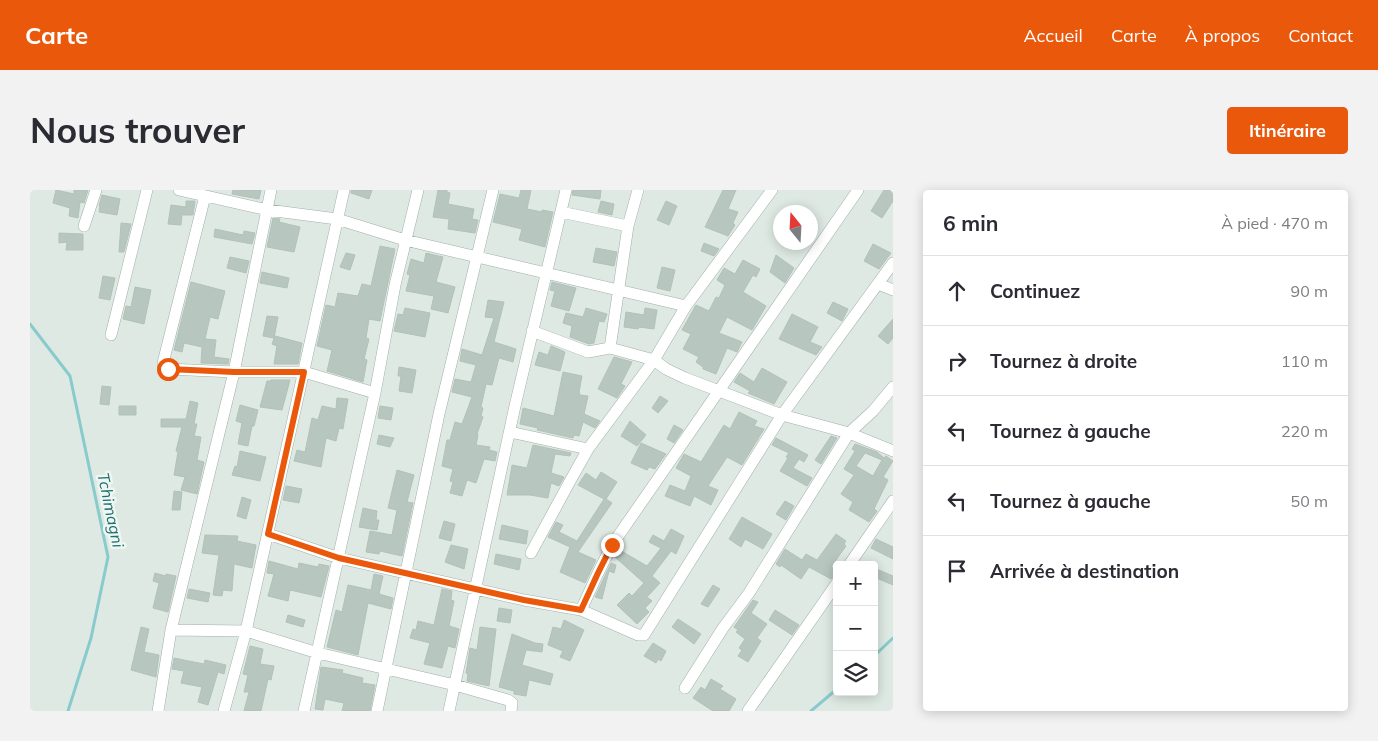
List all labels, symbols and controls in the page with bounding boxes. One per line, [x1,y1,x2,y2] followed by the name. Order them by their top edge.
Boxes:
[25,20,88,50] text: Carte
[1023,24,1083,47] text: Accueil
[1111,24,1157,47] text: Carte
[1185,24,1260,47] text: À propos
[1288,24,1353,47] text: Contact
[1227,107,1348,154] button: Itinéraire
[30,108,245,152] text: Nous trouver
[773,205,818,250] north arrow
[943,210,998,236] text: 6 min
[1221,213,1328,233] text: À pied · 470 m
[943,277,971,305] icon: ahead
[990,279,1080,303] text: Continuez
[1291,281,1328,301] text: 90 m
[943,347,971,375] icon: right
[990,349,1137,373] text: Tournez à droite
[1281,351,1328,371] text: 110 m
[157,358,180,381] route start
[943,417,971,445] icon: left
[990,419,1151,443] text: Tournez à gauche
[1281,421,1328,441] text: 220 m
[93,471,129,549] water label: Tchimagni
[943,487,971,515] icon: left
[990,489,1151,513] text: Tournez à gauche
[1291,491,1328,511] text: 50 m
[601,534,624,557] route end
[943,557,971,585] icon: arrive
[990,559,1179,583] text: Arrivée à destination
[833,561,878,696] map controls
[833,561,878,606] button: +
[833,606,878,651] button: −
[833,651,878,696] button: layers

